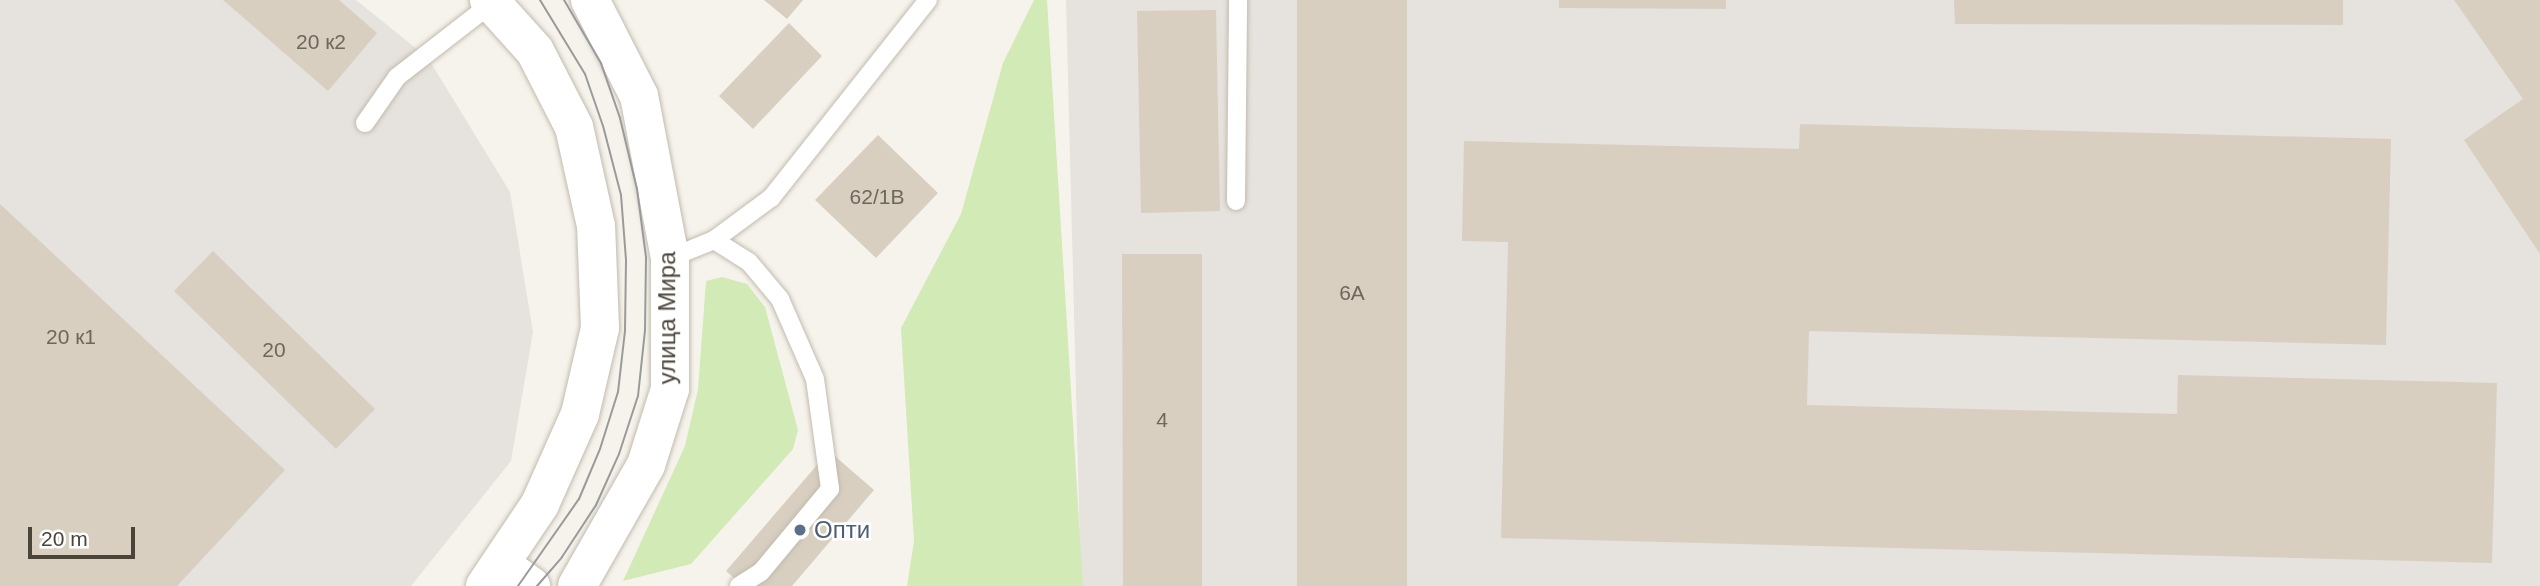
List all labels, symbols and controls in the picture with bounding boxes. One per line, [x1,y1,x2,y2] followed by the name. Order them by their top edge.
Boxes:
[296,29,346,55] house number: 20 к2
[850,184,904,210] house number: 62/1В
[653,252,681,384] street label: улица Мира
[1339,280,1365,306] house number: 6А
[46,324,96,350] house number: 20 к1
[262,337,286,363] house number: 20
[1156,407,1168,433] house number: 4
[32,512,138,556] scale bar
[814,516,870,544] place label: Опти
[792,522,808,538] marker: Опти
[41,527,88,550] text: 20 m

